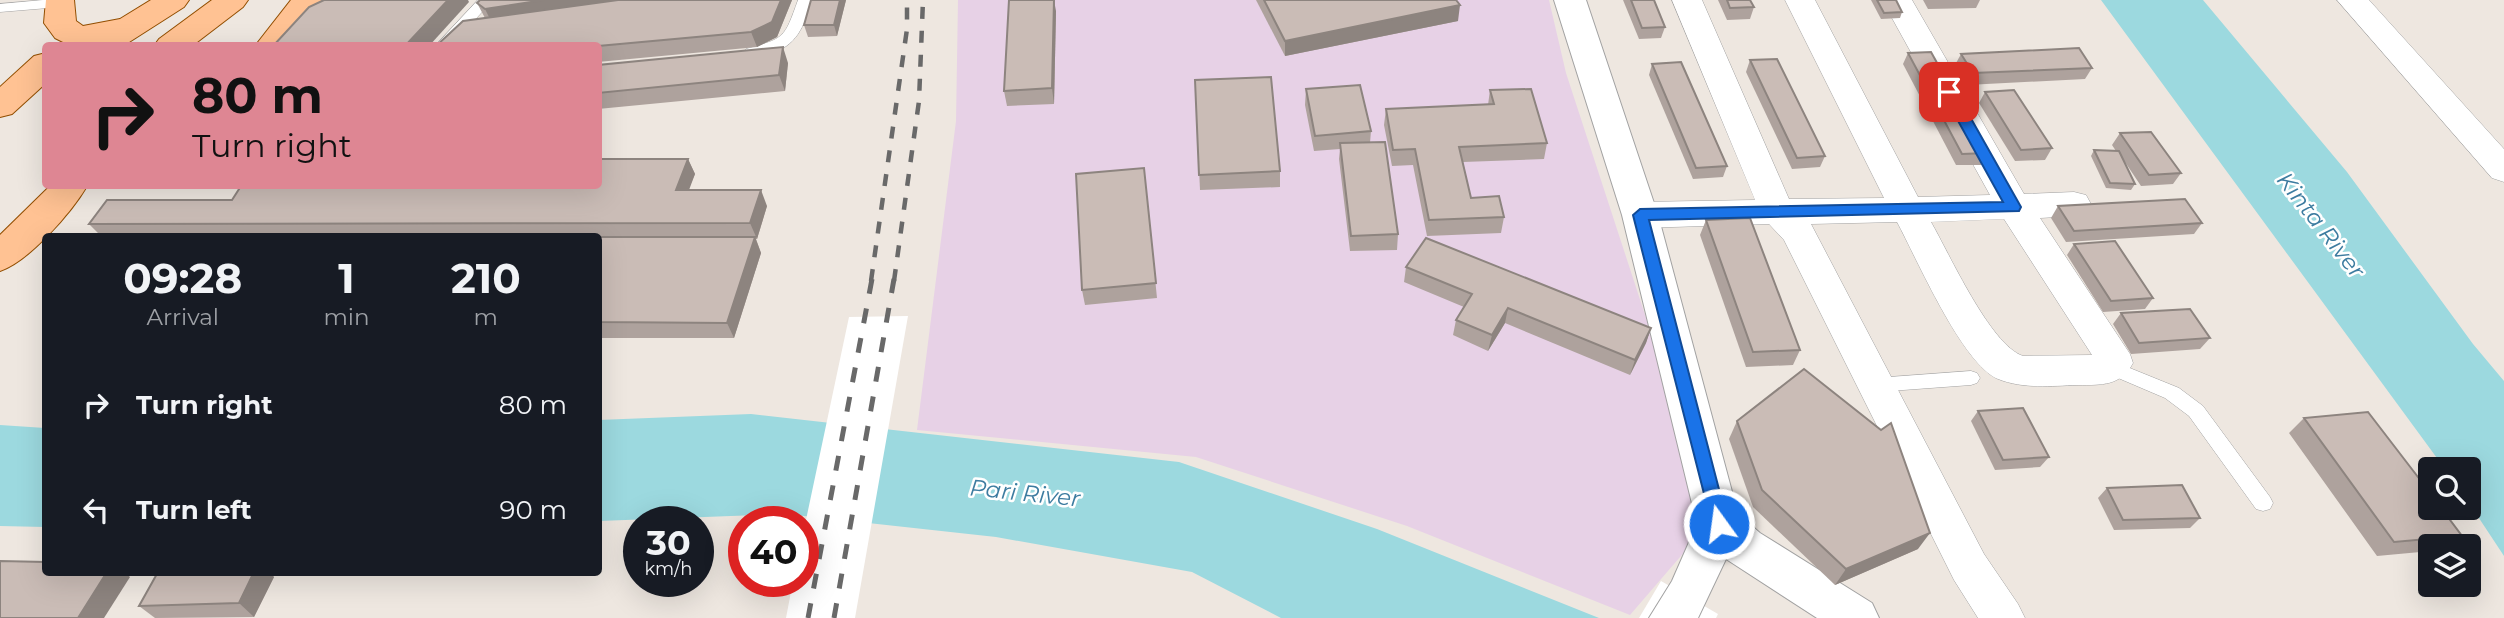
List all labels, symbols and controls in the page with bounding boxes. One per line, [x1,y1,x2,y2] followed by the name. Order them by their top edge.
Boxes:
[1919,62,1979,122] pin
[192,66,323,125] text: 80 m
[77,70,168,161] icon: right
[1930,73,1968,111] icon: arrive
[192,126,352,165] text: Turn right
[2271,166,2372,284] water label: Kinta River
[123,252,242,304] text: 09:28
[338,252,355,304] text: 1
[451,252,521,304] text: 210
[146,303,219,331] text: Arrival
[323,303,370,331] text: min
[474,303,498,331] text: m
[77,386,115,424] icon: right
[136,389,272,421] text: Turn right
[499,389,567,421] text: 80 m
[2418,457,2481,597] map controls
[2418,457,2481,520] button: search
[968,473,1082,513] water label: Pari River
[1682,487,1756,561] position arrow
[77,491,115,529] icon: left
[136,494,252,526] text: Turn left
[500,494,567,526] text: 90 m
[728,506,819,597] speed limit sign: 40
[646,521,691,564] text: 30
[2418,534,2481,597] button: layers
[644,558,693,580] text: km/h

